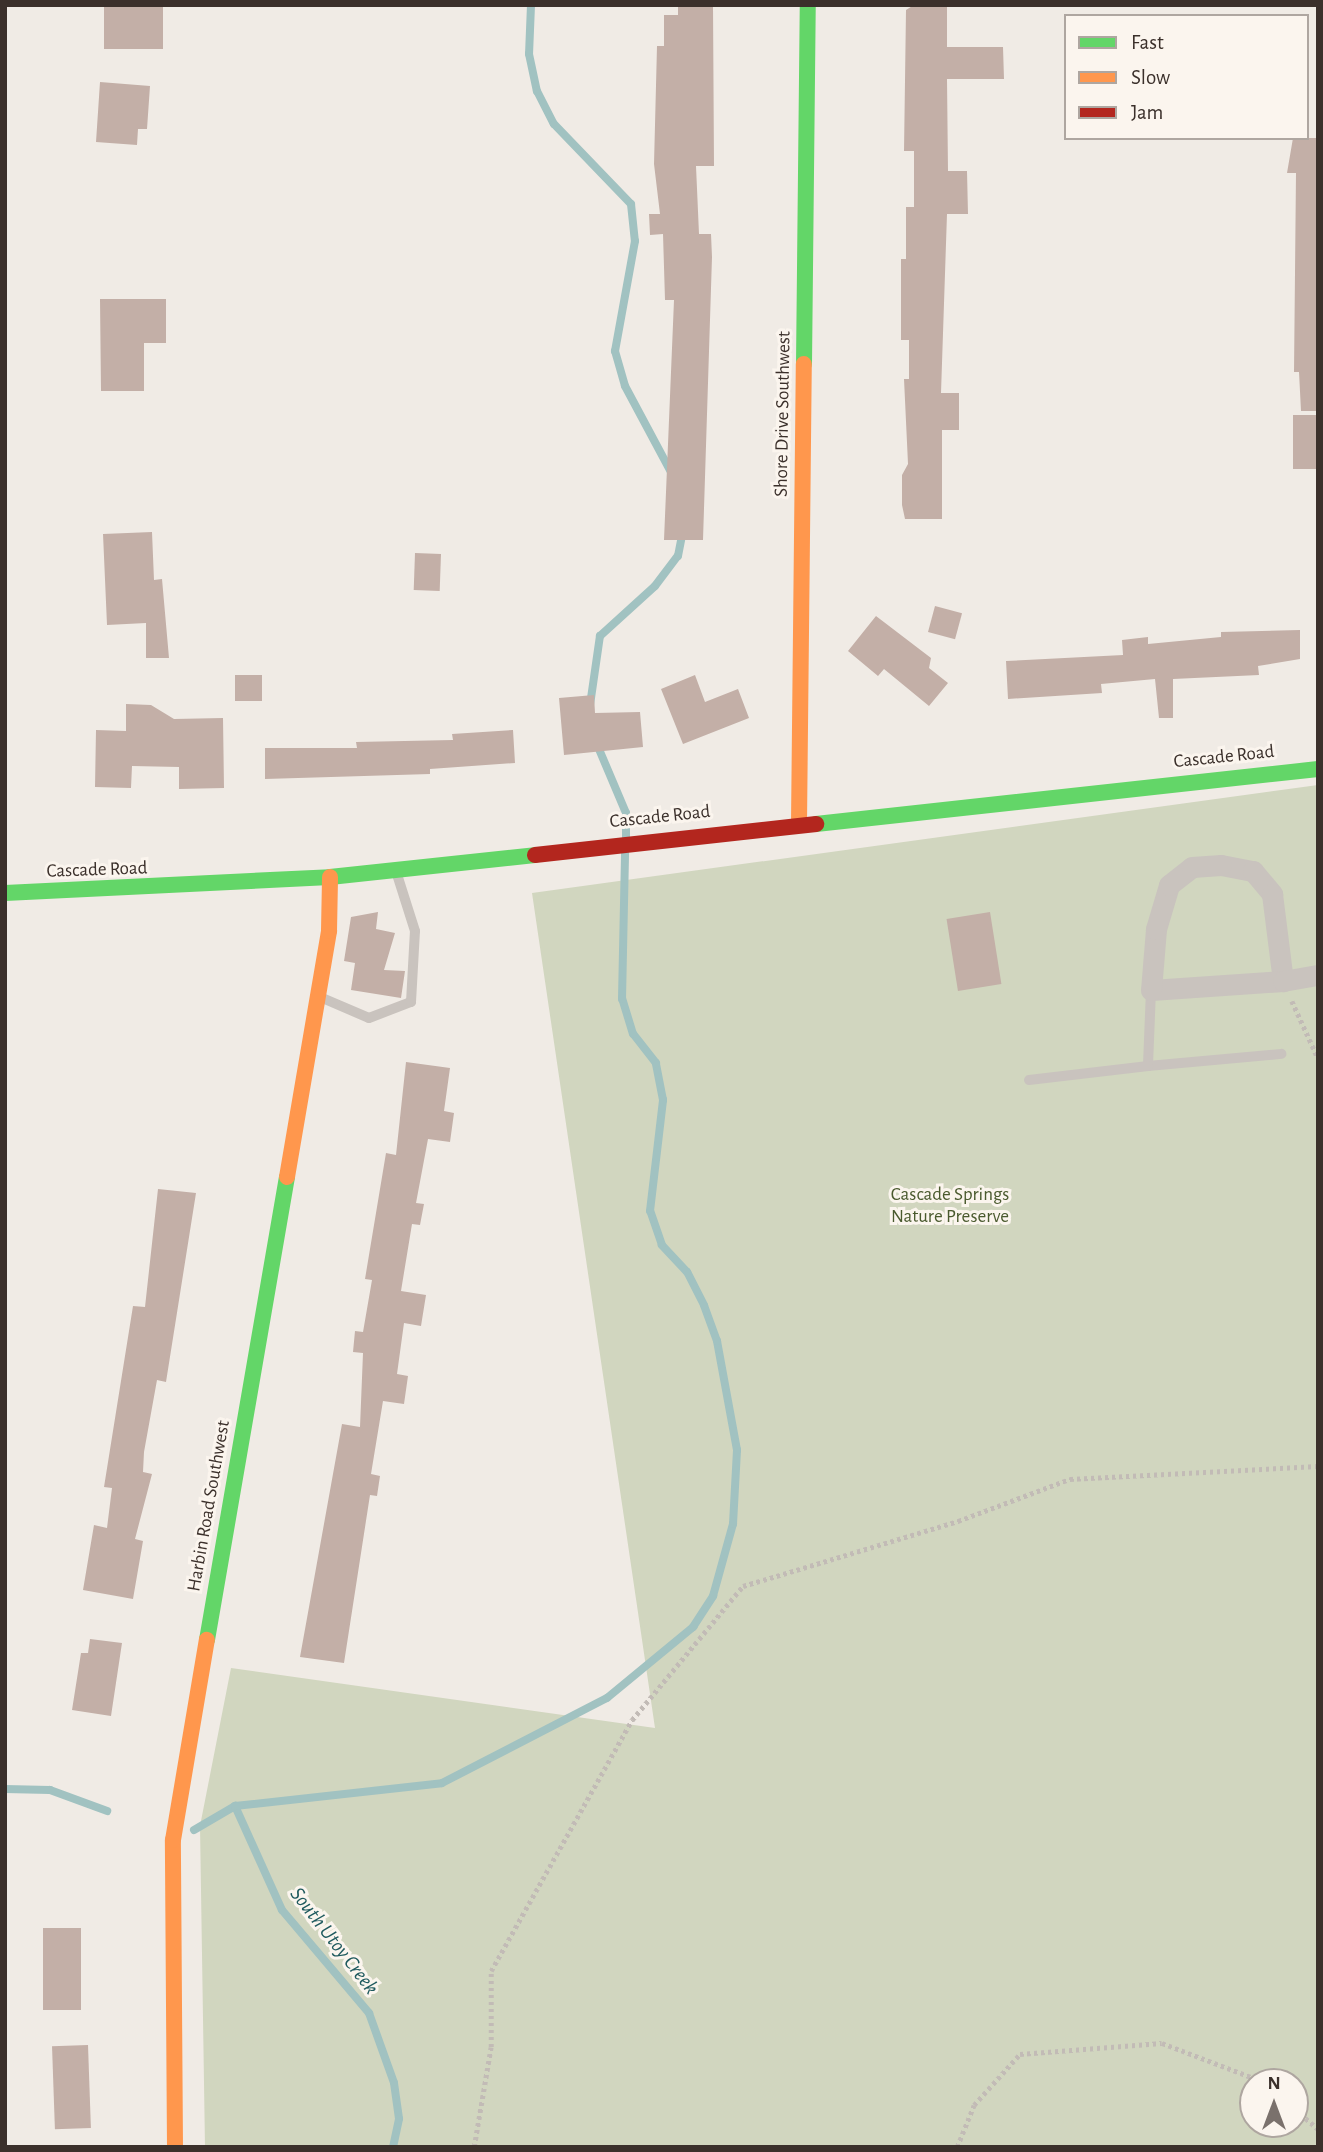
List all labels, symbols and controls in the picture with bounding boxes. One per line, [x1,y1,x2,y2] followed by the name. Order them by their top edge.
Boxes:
[1064,14,1309,140] legend
[1131,32,1164,53] text: Fast
[1131,67,1170,88] text: Slow
[1131,102,1163,123] text: Jam
[770,331,796,497] street label: Shore Drive Southwest
[1173,740,1275,774] street label: Cascade Road
[609,800,711,834] street label: Cascade Road
[46,857,148,883] street label: Cascade Road
[891,1184,1009,1228] park label: Cascade Springs Nature Preserve
[183,1419,235,1593] street label: Harbin Road Southwest
[284,1882,384,2000] water label: South Utoy Creek
[1239,2068,1309,2138] north arrow
[1267,2074,1281,2093] text: N

